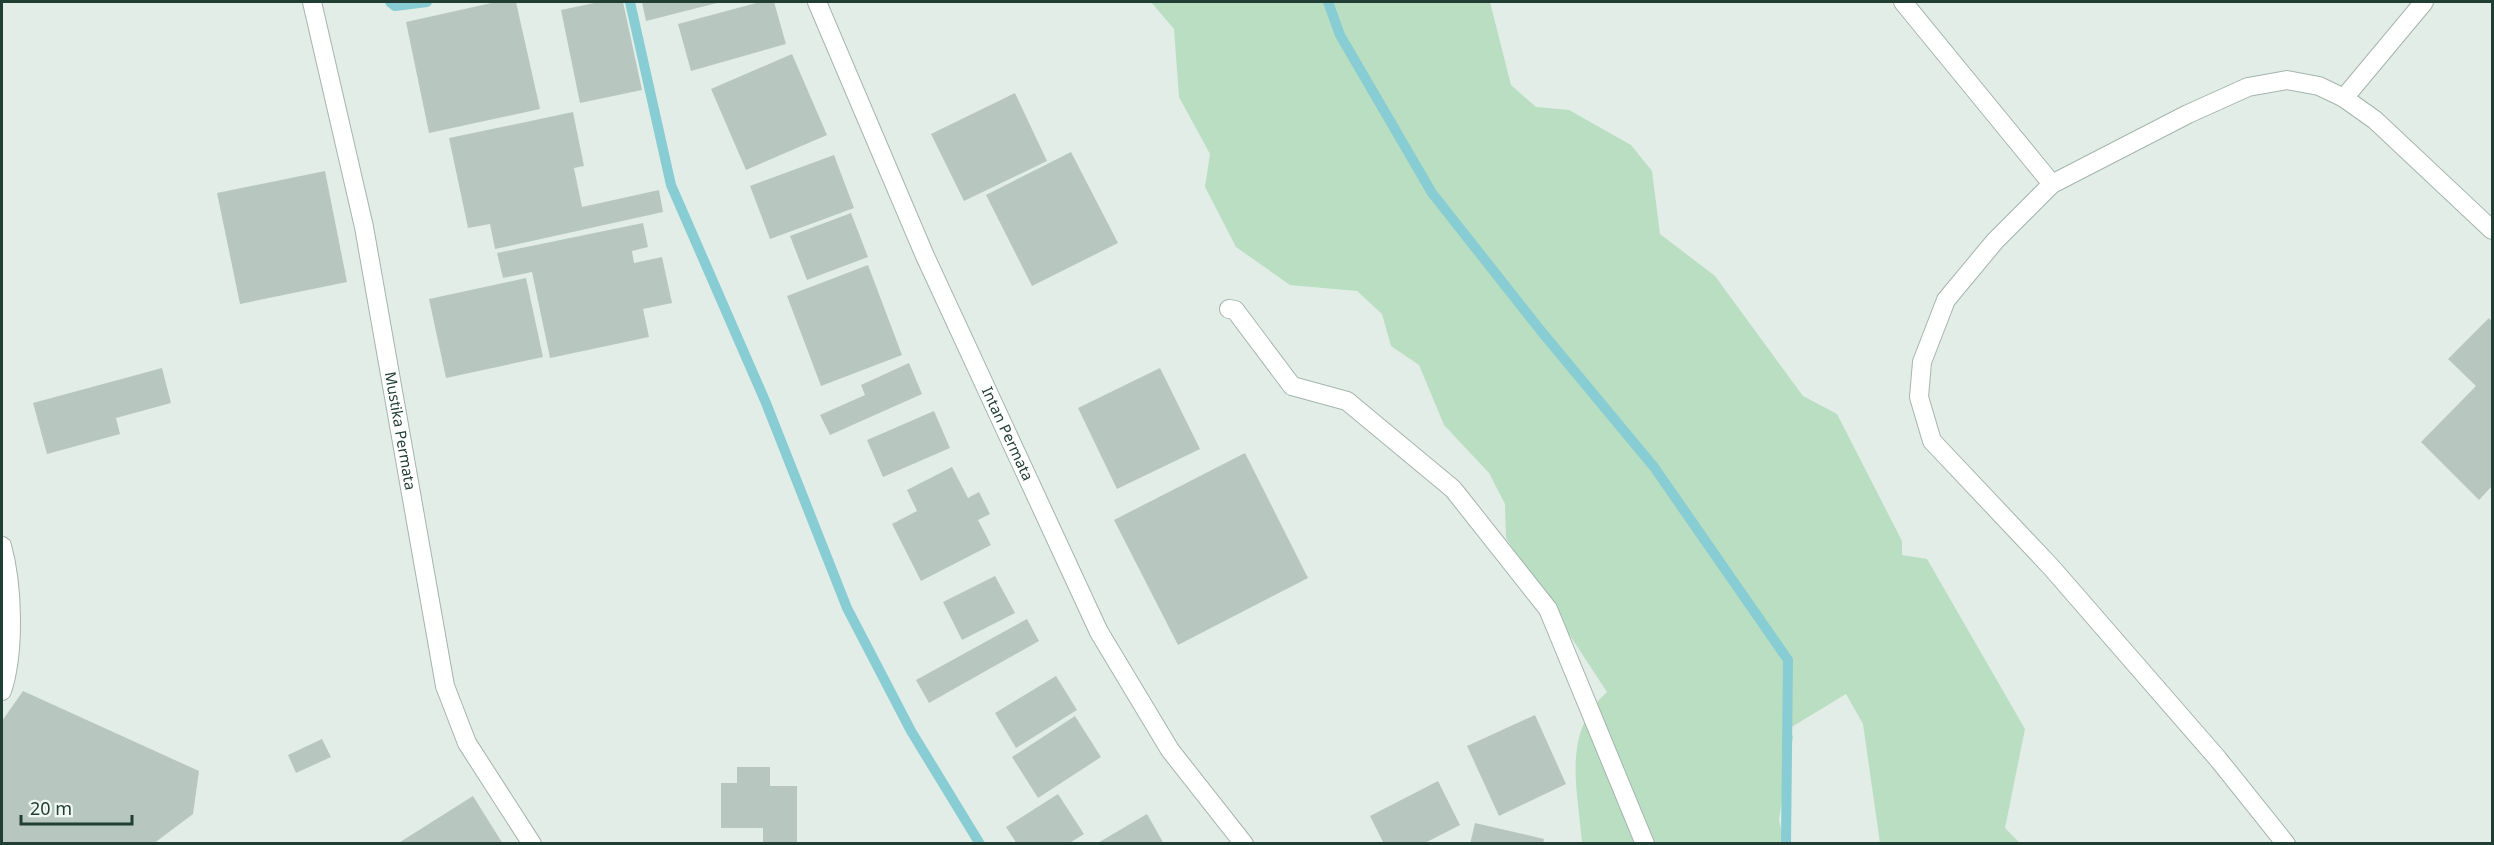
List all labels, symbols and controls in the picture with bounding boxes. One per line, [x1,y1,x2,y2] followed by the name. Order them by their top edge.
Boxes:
[381,370,421,491] street label: Mustika Permata
[978,383,1039,484] street label: Intan Permata
[21,788,132,826] scale bar
[30,796,72,820] text: 20 m

